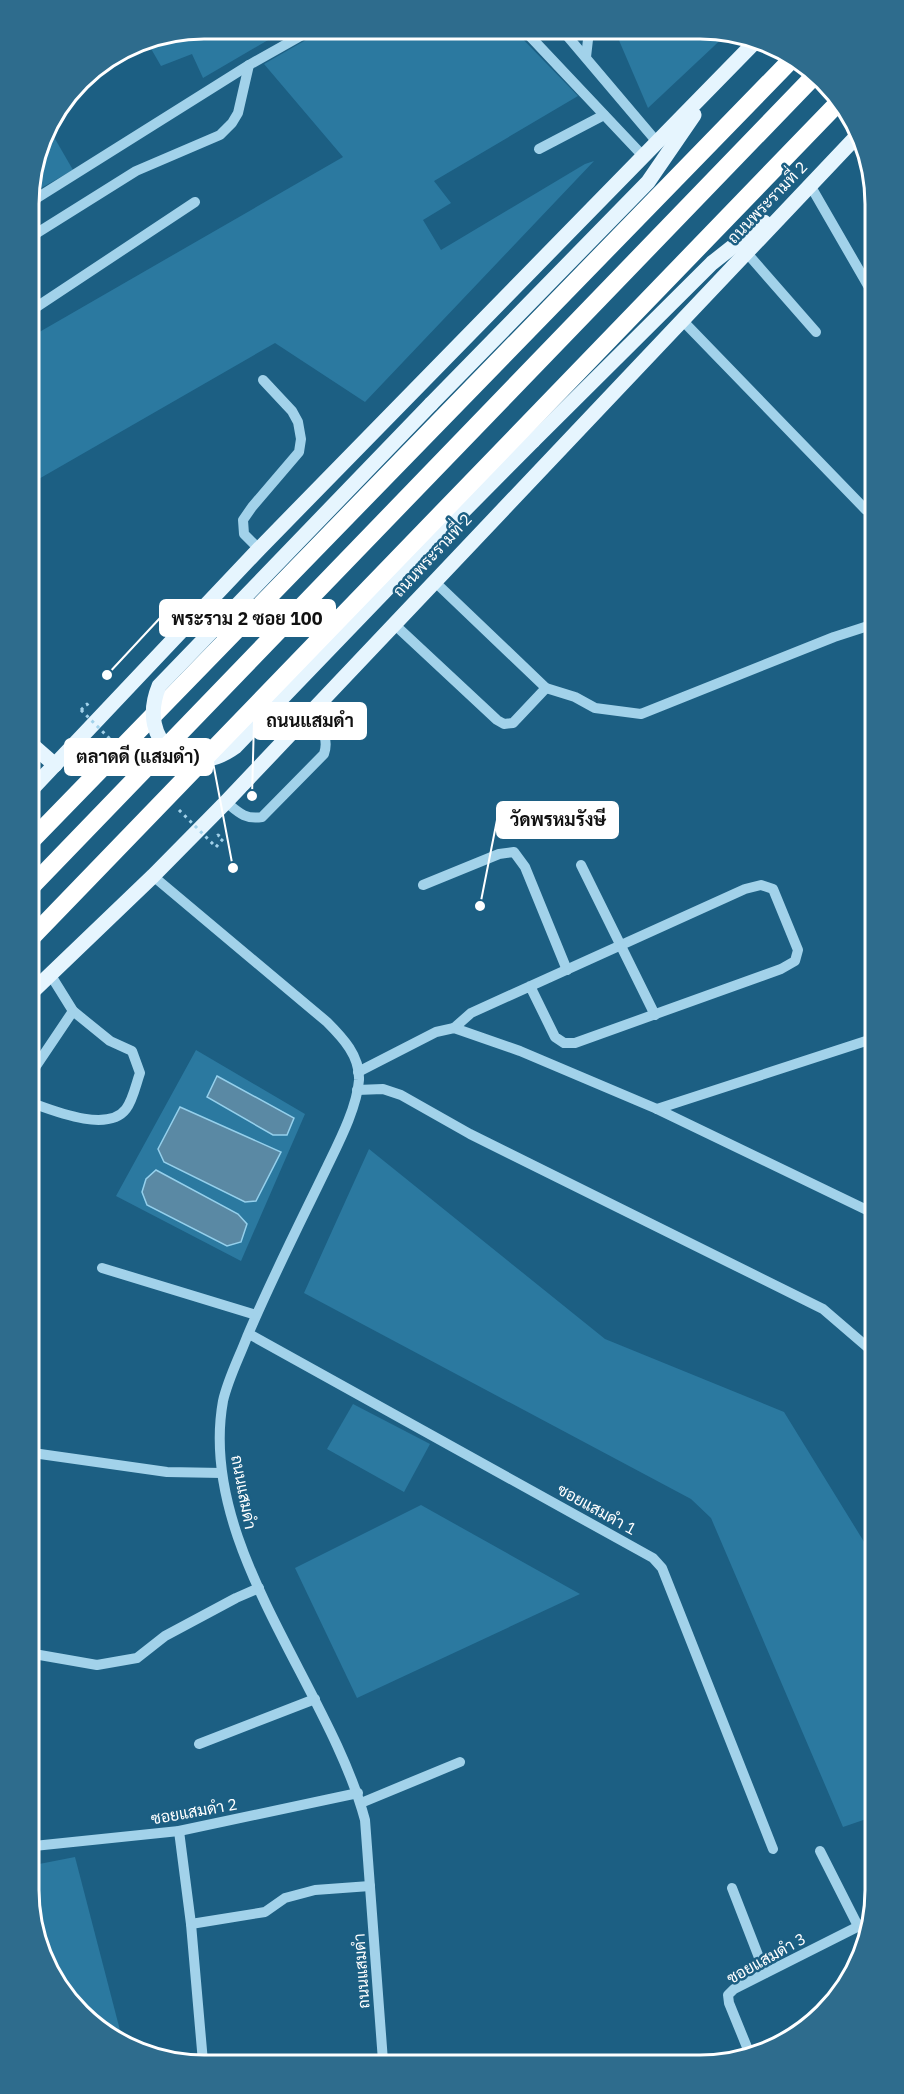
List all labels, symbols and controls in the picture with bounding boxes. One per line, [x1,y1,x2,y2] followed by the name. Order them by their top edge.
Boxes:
[720,154,811,247] street label: ถนนพระรามที่ 2
[385,506,476,601] street label: ถนนพระรามที่ 2
[160,600,335,636] callout: พระราม 2 ซอย 100
[172,607,323,630] text: พระราม 2 ซอย 100
[254,703,366,739] callout: ถนนแสมดำ
[266,709,354,732] text: ถนนแสมดำ
[65,739,212,775] callout: ตลาดดี (แสมดำ)
[76,744,200,768] text: ตลาดดี (แสมดำ)
[497,802,618,838] callout: วัดพรหมรังษี
[510,807,607,831] text: วัดพรหมรังษี
[227,1453,261,1531] street label: ถนนแสมดำ
[554,1479,640,1539] street label: ซอยแสมดำ 1
[149,1794,239,1828] street label: ซอยแสมดำ 2
[723,1928,809,1988] street label: ซอยแสมดำ 3
[348,1933,374,2009] street label: ถนนแสมดำ

